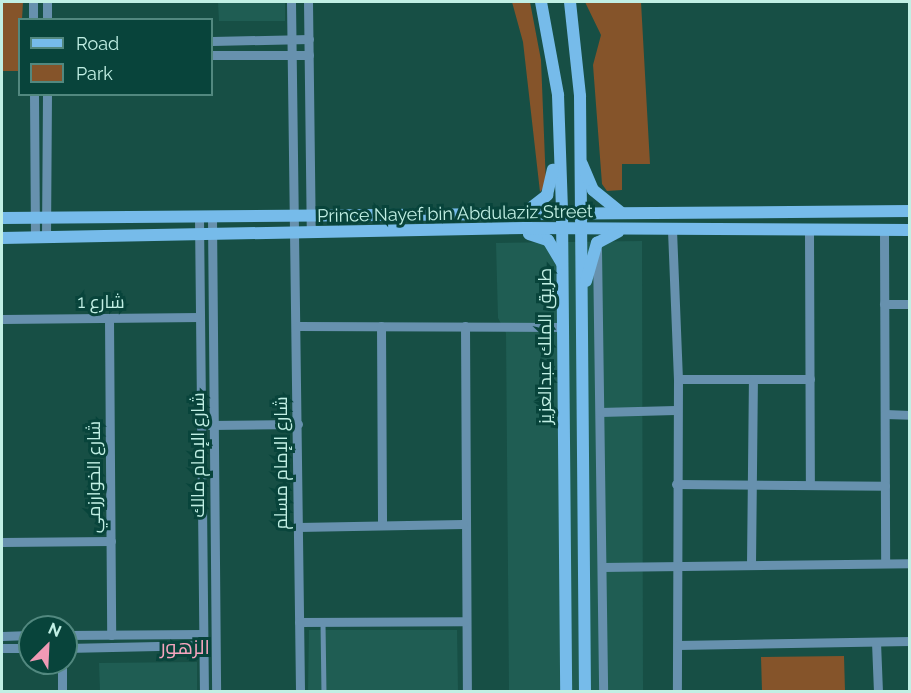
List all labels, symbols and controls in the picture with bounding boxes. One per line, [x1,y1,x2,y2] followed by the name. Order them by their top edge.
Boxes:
[18,18,213,96] legend
[76,33,119,54] text: Road
[76,63,113,84] text: Park
[316,201,594,227] street label: Prince Nayef bin Abdulaziz Street
[534,268,556,424] street label: طريق الملك عبدالعزيز
[77,291,125,313] street label: شارع 1
[187,392,209,518] street label: شارع الإمام مالك
[270,396,292,530] street label: شارع الإمام مسلم
[83,421,105,533] street label: شارع الخوارزمي
[18,615,78,675] north arrow
[45,619,64,641] text: N
[160,635,210,659] district label: الزهور

